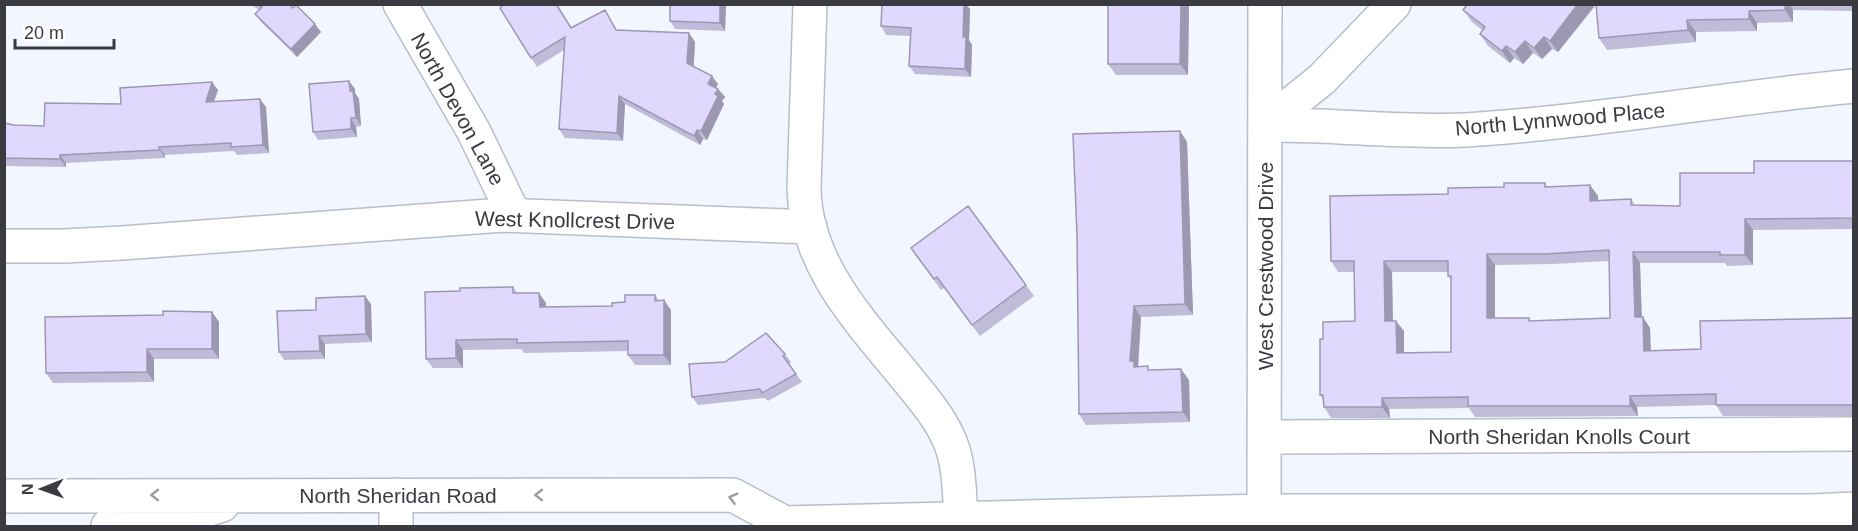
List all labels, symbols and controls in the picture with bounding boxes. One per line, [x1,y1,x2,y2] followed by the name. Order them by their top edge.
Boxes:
[15,12,114,50] scale bar
[24,23,64,43] text: 20 m
[407,29,509,189] street label: North Devon Lane
[1454,98,1666,140] street label: North Lynnwood Place
[1254,162,1277,370] street label: West Crestwood Drive
[475,207,675,233] street label: West Knollcrest Drive
[1428,425,1690,448] street label: North Sheridan Knolls Court
[12,459,72,519] north arrow
[19,483,36,495] text: N
[299,484,497,507] street label: North Sheridan Road
[150,489,159,501] one-way arrow
[534,489,543,501] one-way arrow
[728,492,738,505] one-way arrow

